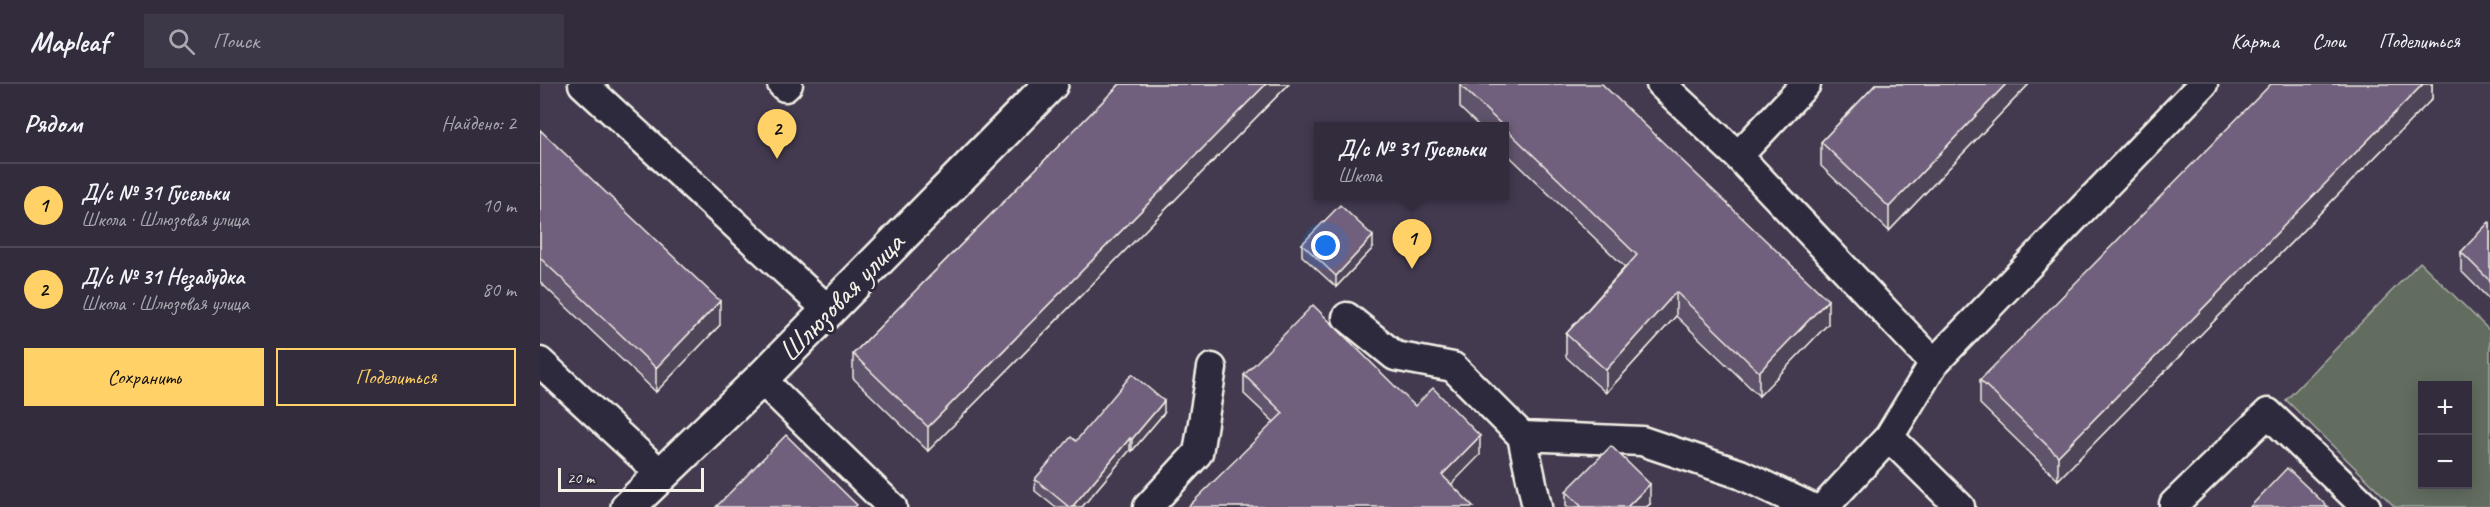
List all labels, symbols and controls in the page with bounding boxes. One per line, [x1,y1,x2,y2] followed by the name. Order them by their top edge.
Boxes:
[144,14,564,68] search box
[30,24,108,59] text: Mapleaf
[165,25,198,58] icon: search
[213,27,259,55] text: Поиск
[2231,28,2279,54] text: Карта
[2312,28,2346,54] text: Слои
[2379,28,2460,54] text: Поделиться
[24,107,82,140] text: Рядом
[758,110,796,159] pin: 2
[441,111,516,136] text: Найдено: 2
[1314,122,1509,200] popup
[1338,135,1485,163] text: Д/с № 31 Гусельки
[1338,163,1382,188] text: Школа
[81,179,229,207] text: Д/с № 31 Гусельки
[39,193,48,218] text: 1
[482,193,516,218] text: 10 m
[81,207,249,232] text: Школа · Шлюзовая улица
[1392,220,1432,269] pin: 1
[770,223,913,370] street label: Шлюзовая улица
[1311,231,1340,260] your location
[81,263,244,291] text: Д/с № 31 Незабудка
[39,277,48,302] text: 2
[482,277,516,302] text: 80 m
[81,291,249,316] text: Школа · Шлюзовая улица
[24,348,264,406] button: Сохранить
[276,348,516,406] button: Поделиться
[2418,381,2472,489] map controls
[2418,381,2472,435] button: +
[2418,435,2472,489] button: −
[558,465,704,492] scale bar
[567,468,594,488] text: 20 m

